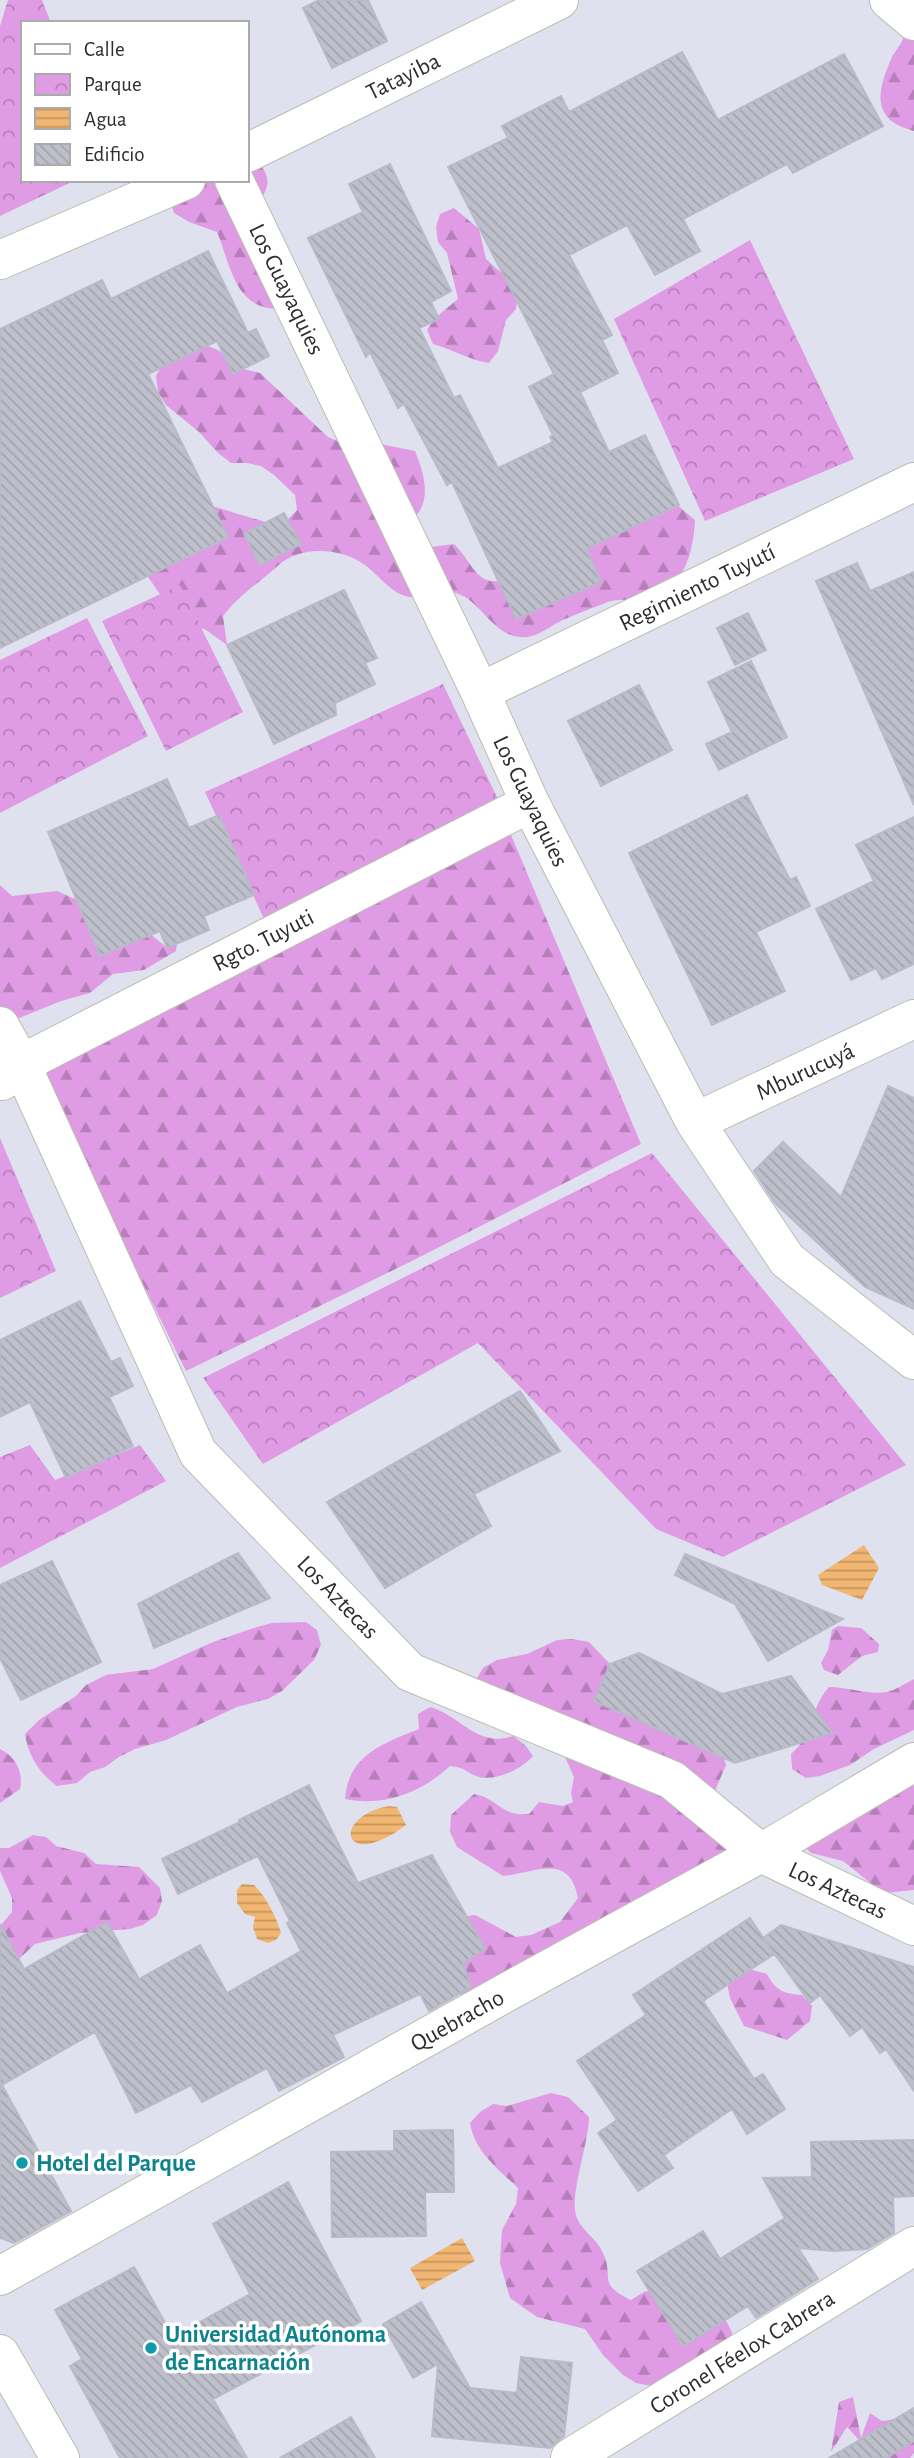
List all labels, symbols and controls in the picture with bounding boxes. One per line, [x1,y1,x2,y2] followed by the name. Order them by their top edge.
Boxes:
[21,21,248,182] legend
[84,39,125,60] text: Calle
[363,49,444,105] street label: Tatayiba
[84,74,142,95] text: Parque
[84,109,127,130] text: Agua
[84,144,145,165] text: Edificio
[244,220,328,359] street label: Los Guayaquies
[616,540,779,636] street label: Regimiento Tuyutí
[488,732,572,871] street label: Los Guayaquies
[209,905,318,977] street label: Rgto. Tuyuti
[753,1039,858,1105] street label: Mburucuyá
[292,1551,383,1644] street label: Los Aztecas
[785,1858,890,1924] street label: Los Aztecas
[407,1985,508,2056] street label: Quebracho
[36,2152,196,2176] place label: Hotel del Parque
[14,2155,30,2171] marker: Hotel del Parque
[646,2286,839,2419] street label: Coronel Féelox Cabrera
[165,2323,386,2375] place label: Universidad Autónoma de Encarnación
[143,2340,159,2356] marker: Universidad Autónoma de Encarnación

